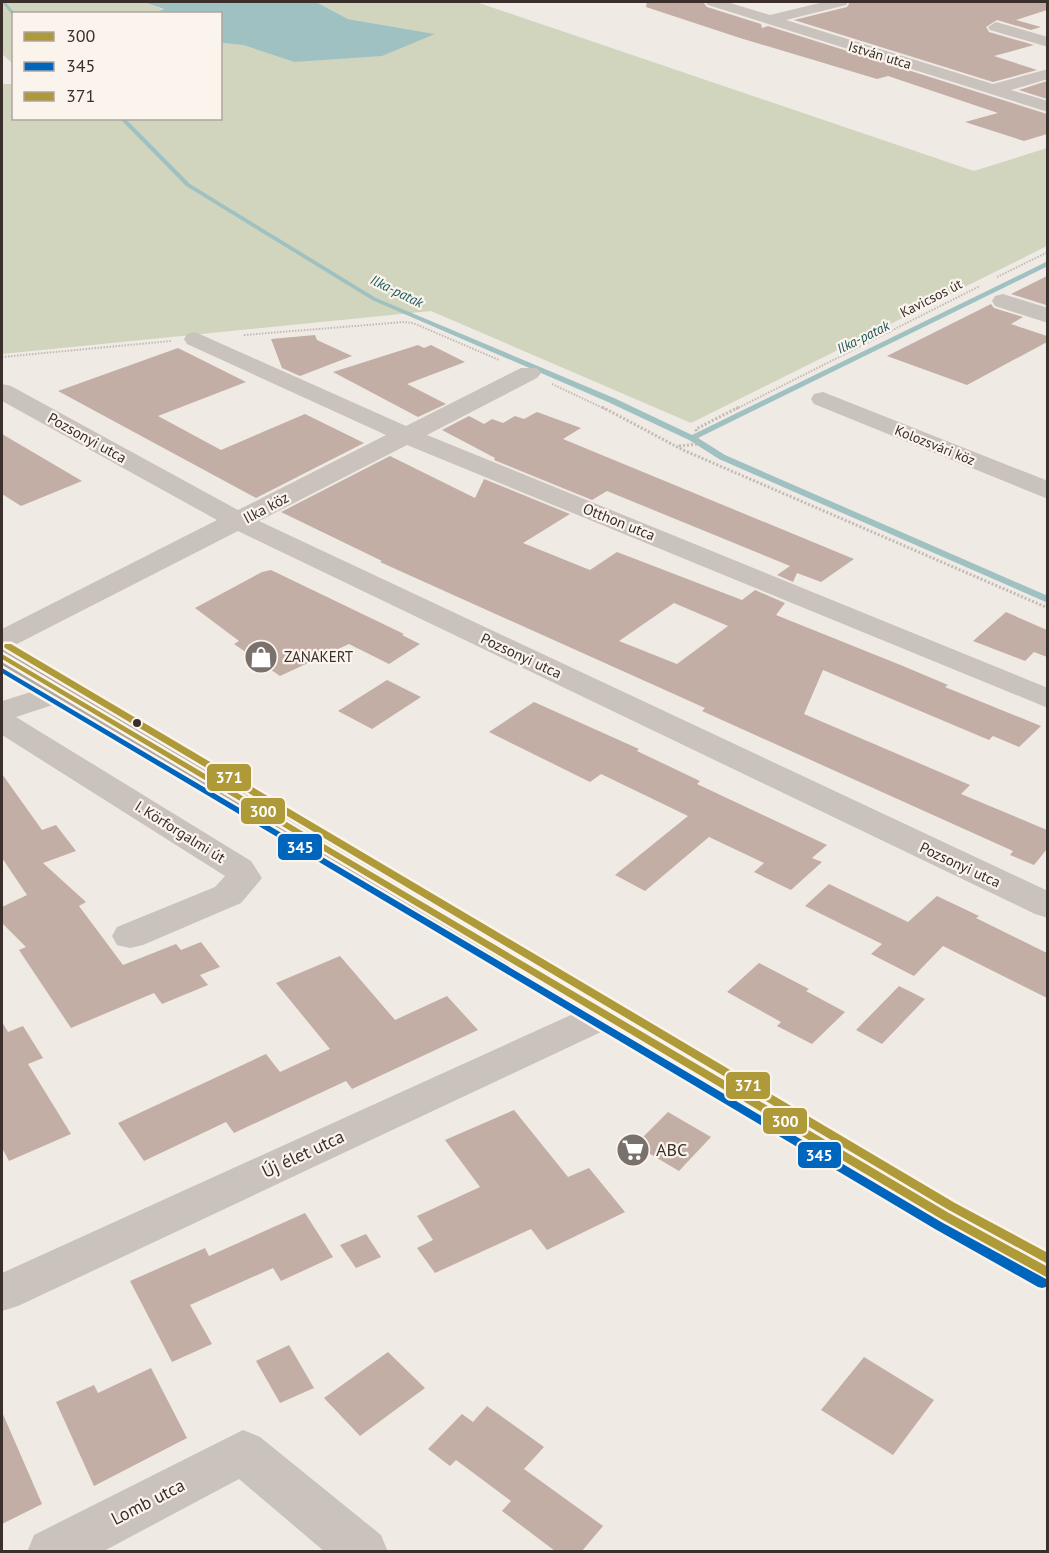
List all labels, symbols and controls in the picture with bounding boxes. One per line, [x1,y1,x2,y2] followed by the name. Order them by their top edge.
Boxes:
[12,12,222,120] legend
[66,24,96,47] text: 300
[846,37,914,73] street label: István utca
[66,54,95,77] text: 345
[66,84,95,107] text: 371
[368,270,427,312] water label: Ilka-patak
[897,275,965,321] street label: Kavicsos út
[834,316,893,358] water label: Ilka-patak
[45,408,130,467] street label: Pozsonyi utca
[892,421,978,469] street label: Kolozsvári köz
[240,488,292,527] street label: Ilka köz
[580,498,658,545] street label: Otthon utca
[478,629,565,683] street label: Pozsonyi utca
[243,639,279,675] shop icon: ZANAKERT
[284,647,354,666] place label: ZANAKERT
[131,717,143,729] unlabelled marker
[206,763,252,792] line badge: 371
[215,767,243,787] text: 371
[132,796,229,867] street label: I. Körforgalmi út
[240,797,286,825] line badge: 300
[249,801,277,821] text: 300
[277,833,323,861] line badge: 345
[286,837,314,857] text: 345
[917,838,1004,892] street label: Pozsonyi utca
[725,1071,771,1100] line badge: 371
[734,1075,762,1095] text: 371
[762,1107,808,1135] line badge: 300
[771,1111,799,1131] text: 300
[258,1124,348,1183] street label: Új élet utca
[615,1132,651,1168] supermarket icon: ABC
[656,1138,687,1161] place label: ABC
[797,1141,842,1169] line badge: 345
[805,1145,833,1165] text: 345
[107,1473,188,1530] street label: Lomb utca

